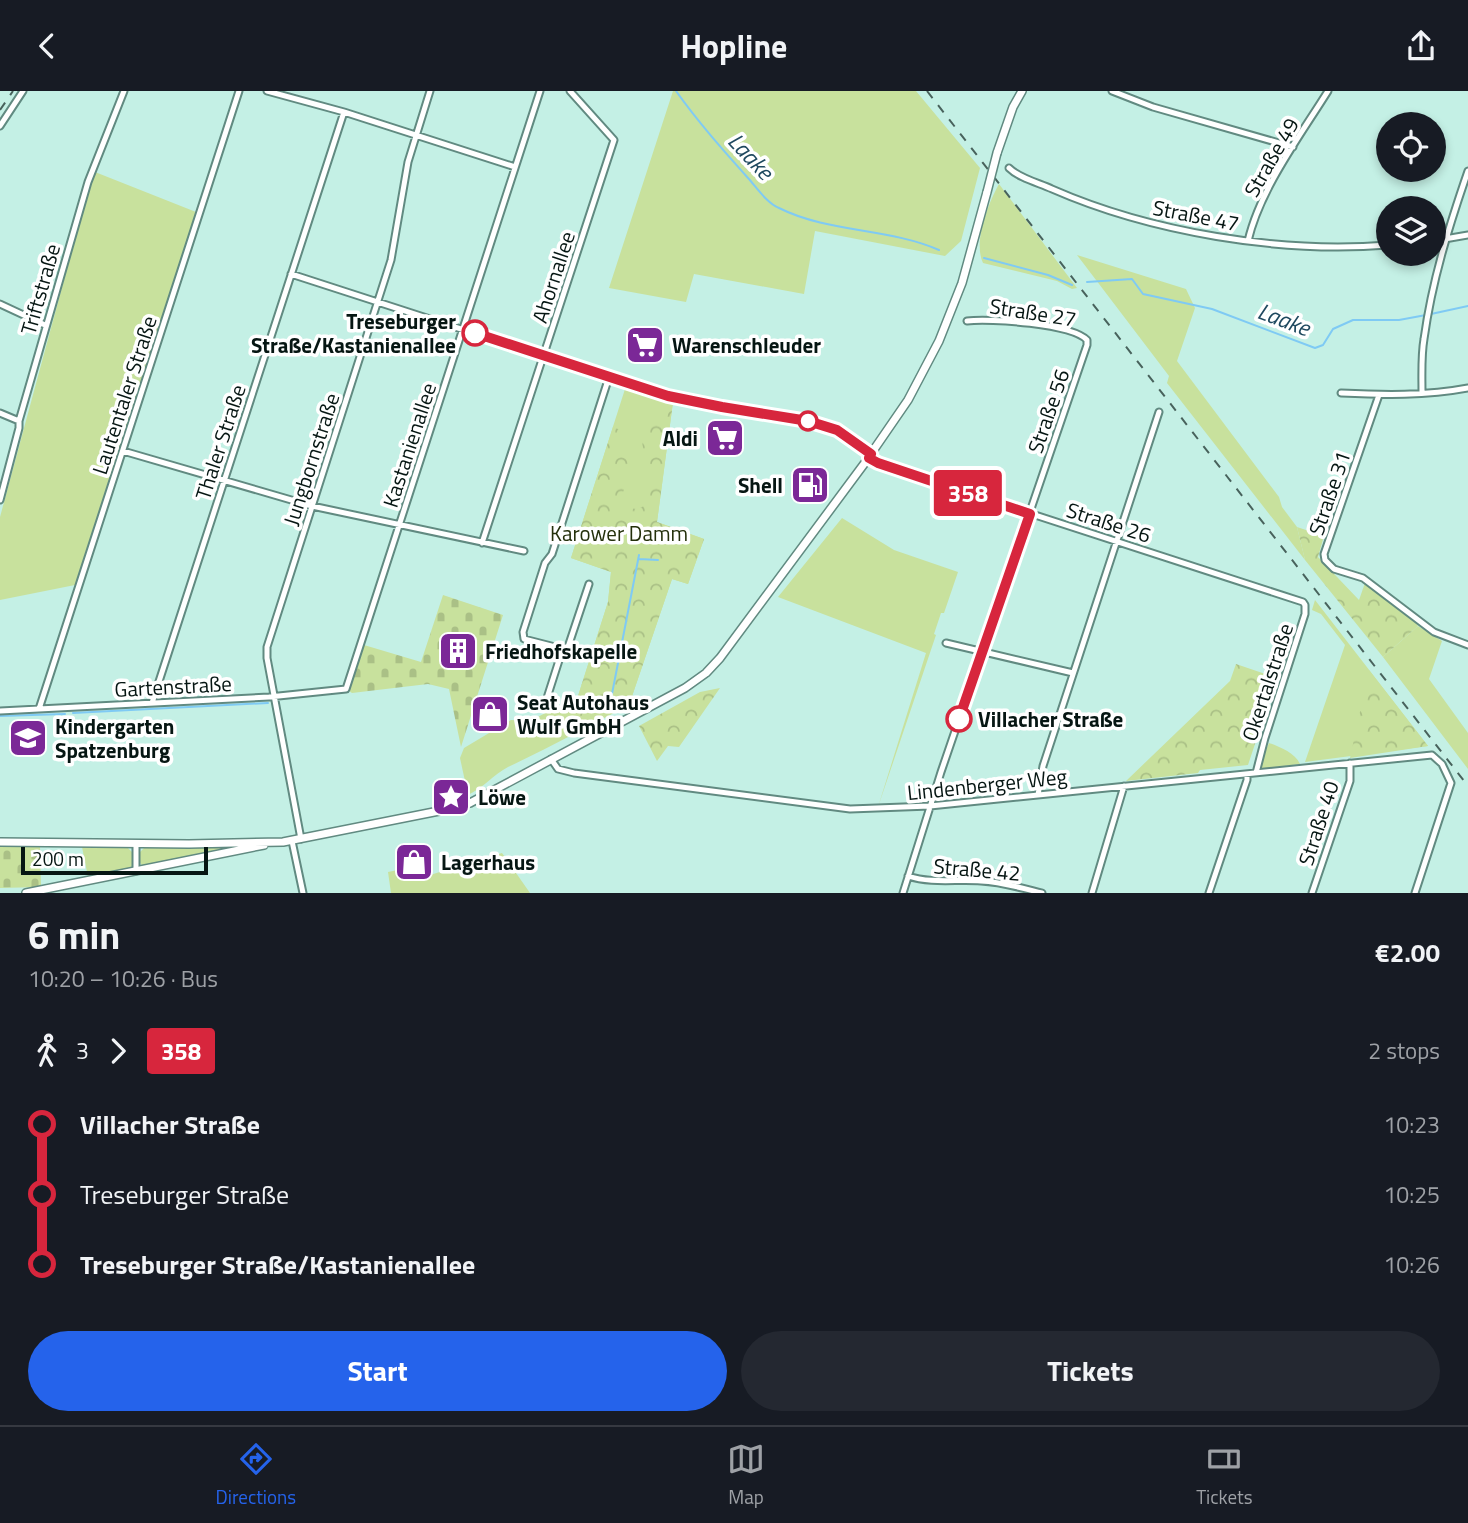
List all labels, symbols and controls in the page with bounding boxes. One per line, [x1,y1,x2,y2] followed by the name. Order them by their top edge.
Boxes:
[681,22,787,70] text: Hopline
[28,27,66,65] icon: back
[1402,27,1440,65] icon: share
[1235,111,1307,203] street label: Straße 49
[1376,112,1446,266] map controls
[1376,112,1446,182] button: locate
[720,125,783,188] water label: Laake
[1150,191,1242,239] street label: Straße 47
[1376,196,1446,266] button: layers
[523,227,583,327] street label: Ahornallee
[12,240,68,338] street label: Triftstraße
[987,289,1079,335] street label: Straße 27
[1253,293,1316,345] water label: Laake
[251,305,456,361] place label: Treseburger Straße/Kastanienallee
[83,312,165,478] street label: Lautentaler Straße
[462,320,488,346] marker: Treseburger Straße/Kastanienallee
[624,324,666,366] supermarket icon: Warenschleuder
[672,329,821,361] place label: Warenschleuder
[1019,365,1077,457] street label: Straße 56
[374,379,444,511] street label: Kastanienallee
[186,380,254,504] street label: Thaler Straße
[275,389,347,529] street label: Jungbornstraße
[798,411,818,431] unlabelled marker
[704,417,746,459] supermarket icon: Aldi
[663,422,698,454] place label: Aldi
[1300,447,1358,539] street label: Straße 31
[789,464,831,506] fuel station icon: Shell
[738,469,783,501] place label: Shell
[928,470,1008,516] line badge: 358
[948,475,988,511] text: 358
[1063,493,1155,551] street label: Straße 26
[550,517,688,549] park label: Karower Damm
[1233,619,1301,745] street label: Okertalstraße
[437,630,479,672] building icon: Friedhofskapelle
[485,635,637,667] place label: Friedhofskapelle
[113,667,233,705] street label: Gartenstraße
[517,686,649,742] place label: Seat Autohaus Wulf GmbH
[469,693,511,735] shop icon: Seat Autohaus Wulf GmbH
[978,703,1123,735] place label: Villacher Straße
[946,706,972,732] marker: Villacher Straße
[55,710,174,766] place label: Kindergarten Spatzenburg
[7,717,49,759] school or university icon: Kindergarten Spatzenburg
[905,760,1069,808] street label: Lindenberger Weg
[430,776,472,818] place icon: Löwe
[1289,777,1347,869] street label: Straße 40
[478,781,526,813] place label: Löwe
[393,841,435,883] shop icon: Lagerhaus
[21,844,208,876] scale bar
[32,844,84,873] text: 200 m
[441,846,535,878] place label: Lagerhaus
[932,849,1022,889] street label: Straße 42
[28,906,120,964] text: 6 min
[1375,933,1440,972] text: €2.00
[28,961,218,996] text: 10:20 – 10:26 · Bus
[28,1032,66,1070] icon: walk
[99,1032,137,1070] icon: forward
[76,1033,89,1068] text: 3
[161,1033,201,1069] text: 358
[1368,1033,1440,1068] text: 2 stops
[80,1105,260,1144] text: Villacher Straße
[1383,1107,1440,1142] text: 10:23
[80,1175,289,1214] text: Treseburger Straße
[1383,1177,1440,1212] text: 10:25
[80,1245,475,1284] text: Treseburger Straße/Kastanienallee
[1383,1247,1440,1282] text: 10:26
[28,1331,727,1411] button: Start
[741,1331,1440,1411] button: Tickets
[216,1440,296,1511] tab: Directions
[727,1440,765,1511] tab: Map
[1196,1440,1252,1511] tab: Tickets

